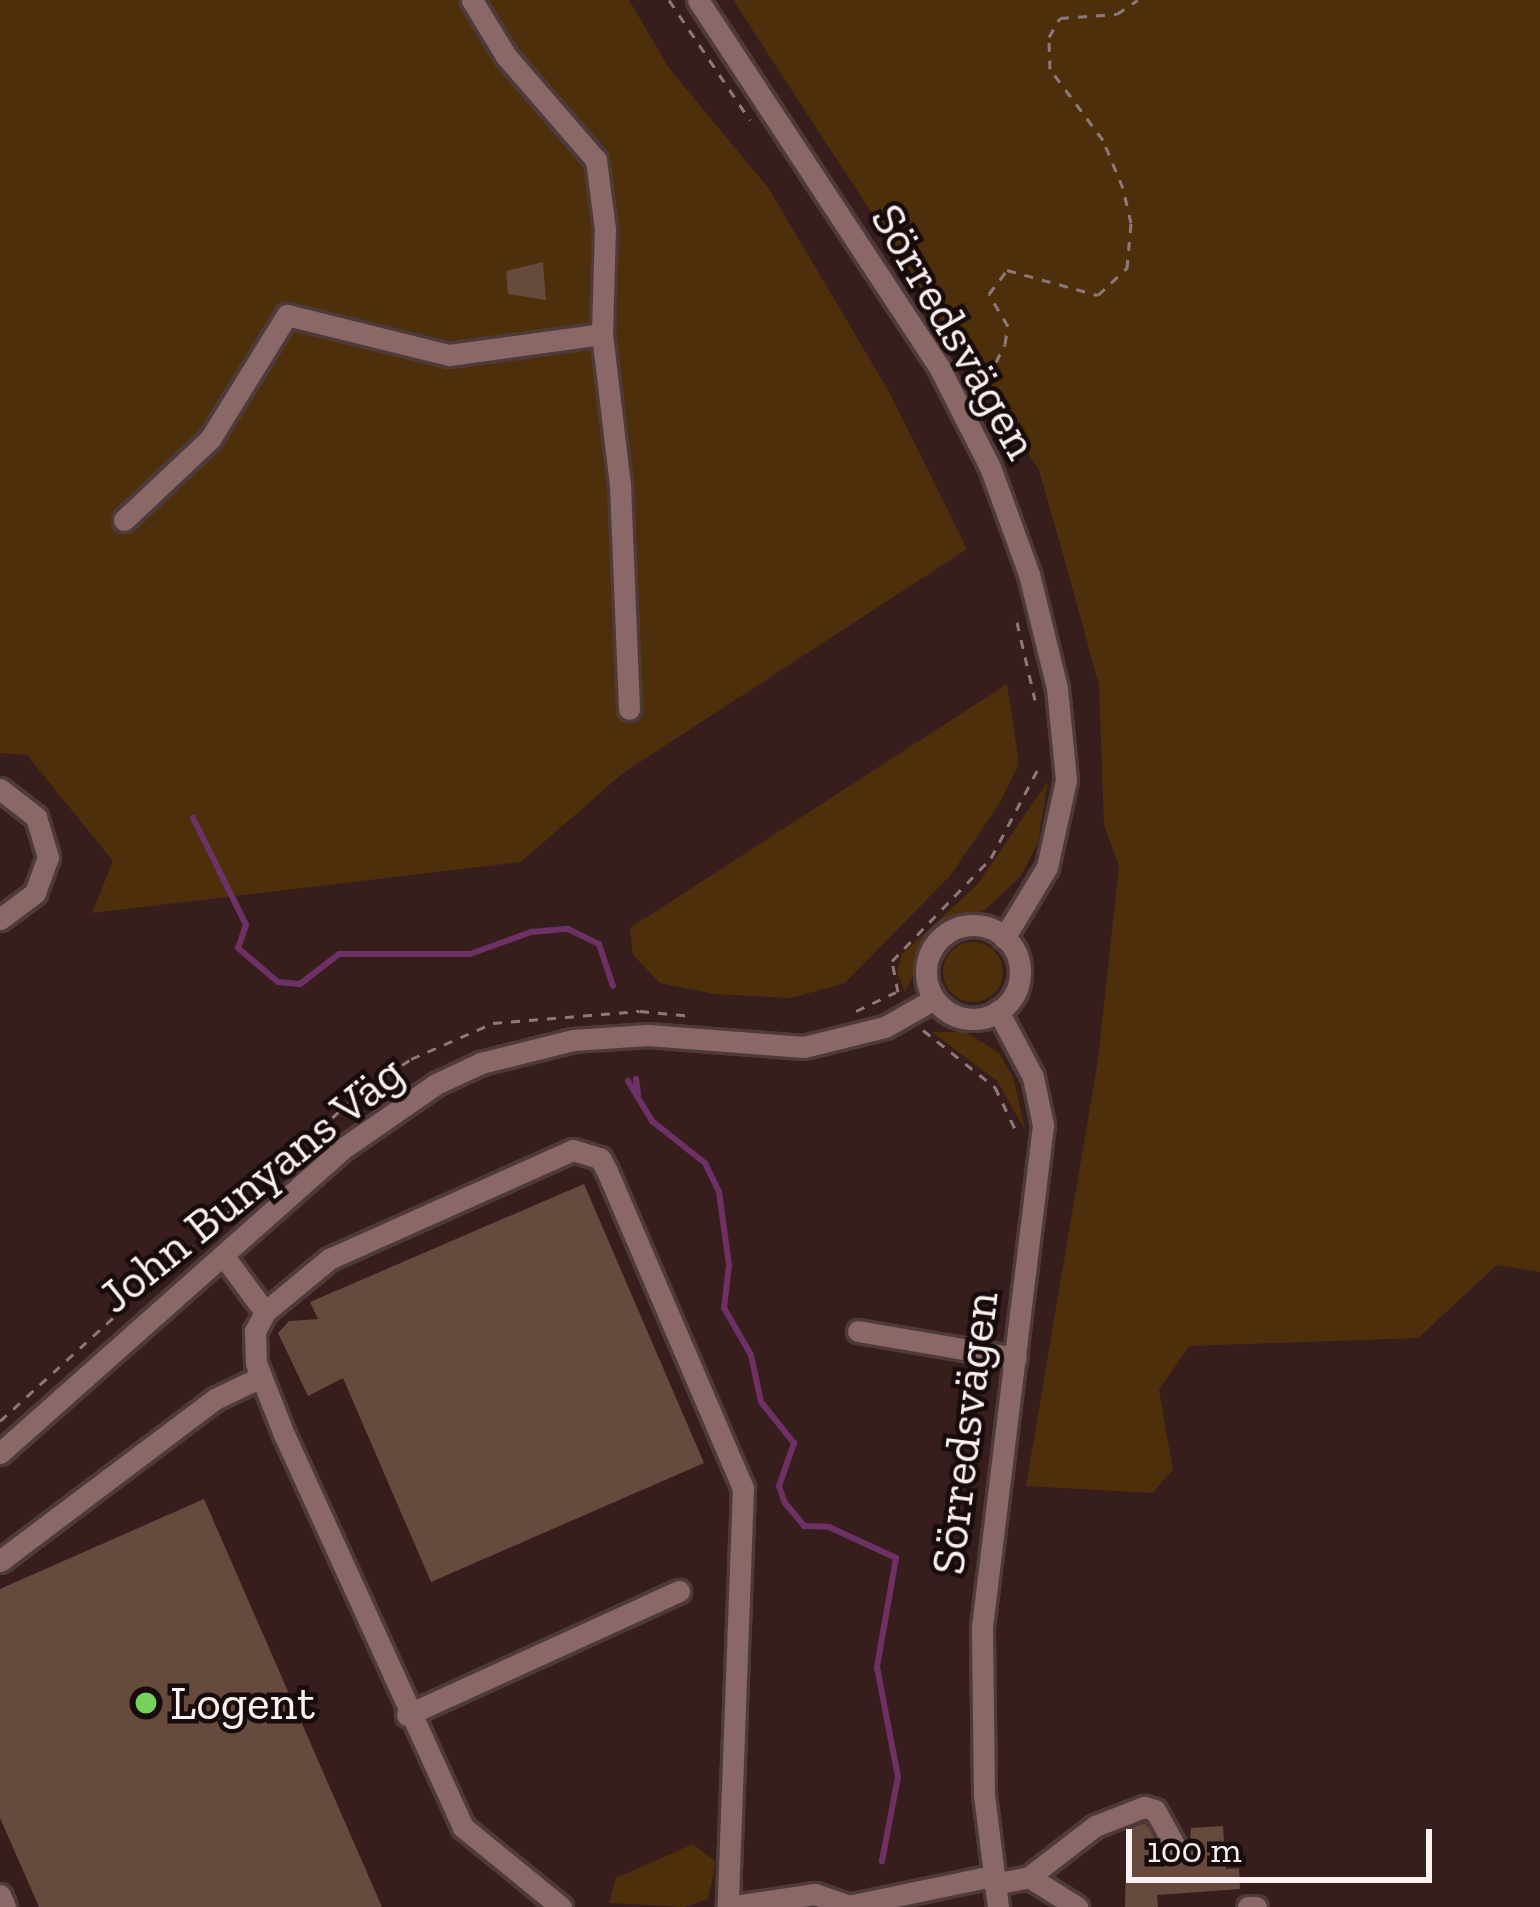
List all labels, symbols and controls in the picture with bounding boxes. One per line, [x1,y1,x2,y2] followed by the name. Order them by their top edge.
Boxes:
[859,193,1051,469] street label: Sörredsvägen
[86,1043,416,1325] street label: John Bunyans Väg
[918,1288,1010,1578] street label: Sörredsvägen
[170,1674,315,1732] place label: Logent
[133,1690,159,1716] marker: Logent
[1132,1805,1438,1879] scale bar
[1147,1828,1242,1871] text: 100 m

